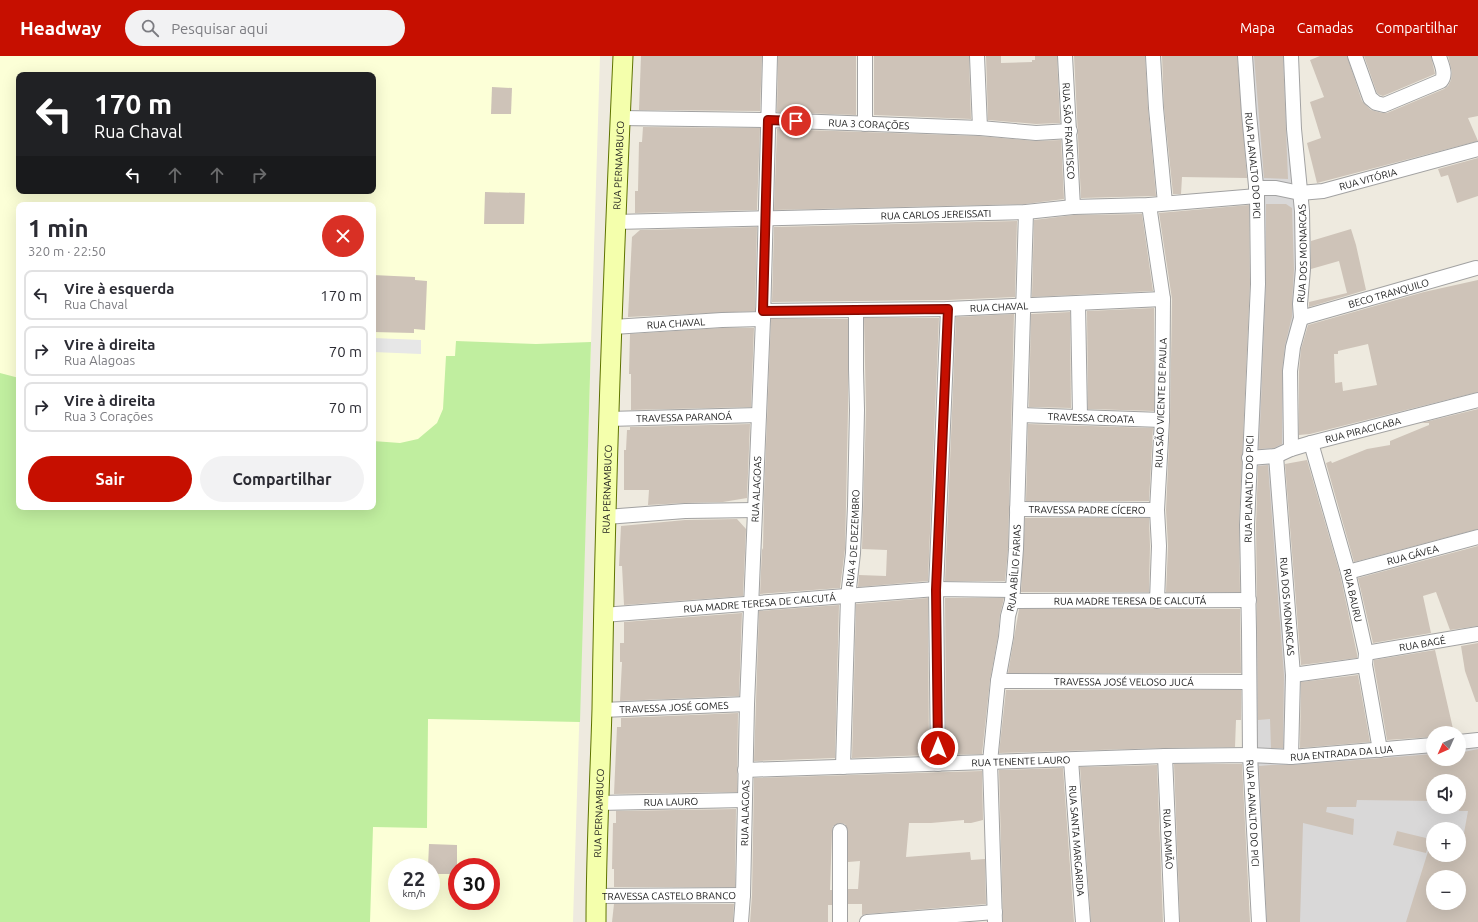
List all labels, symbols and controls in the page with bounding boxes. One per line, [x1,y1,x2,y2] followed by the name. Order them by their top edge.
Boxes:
[125,10,405,46] search box
[20,17,101,39] text: Headway
[139,17,161,39] icon: search
[171,20,268,37] text: Pesquisar aqui
[1240,20,1275,36] text: Mapa
[1297,20,1353,36] text: Camadas
[1375,20,1458,36] text: Compartilhar
[1061,82,1077,180] street label: RUA SÃO FRANCISCO
[28,88,80,140] icon: left
[94,88,172,119] text: 170 m
[779,104,813,138] pin
[785,110,807,132] icon: arrive
[1243,112,1263,219] street label: RUA PLANALTO DO PICI
[828,117,910,131] street label: RUA 3 CORAÇÕES
[611,120,626,210] street label: RUA PERNAMBUCO
[94,121,182,141] text: Rua Chaval
[122,164,144,186] icon: left
[164,164,186,186] icon: ahead
[206,164,228,186] icon: ahead
[248,164,270,186] icon: right
[1338,166,1398,192] street label: RUA VITÓRIA
[1295,204,1309,303] street label: RUA DOS MONARCAS
[880,207,991,221] street label: RUA CARLOS JEREISSATI
[28,215,89,242] text: 1 min
[322,215,364,257] button: close
[28,244,106,258] text: 320 m · 22:50
[1347,276,1430,310] street label: BECO TRANQUILO
[64,280,174,297] text: Vire à esquerda
[30,284,52,306] icon: left
[320,287,362,304] text: 170 m
[64,297,128,311] text: Rua Chaval
[970,300,1028,313] street label: RUA CHAVAL
[646,316,705,330] street label: RUA CHAVAL
[64,336,156,353] text: Vire à direita
[1153,337,1169,468] street label: RUA SÃO VICENTE DE PAULA
[30,340,52,362] icon: right
[329,343,362,360] text: 70 m
[64,353,135,367] text: Rua Alagoas
[64,392,156,409] text: Vire à direita
[30,396,52,418] icon: right
[329,399,362,416] text: 70 m
[64,409,153,423] text: Rua 3 Corações
[636,409,732,424] street label: TRAVESSA PARANOÁ
[1047,410,1135,425] street label: TRAVESSA CROATA
[1324,415,1402,445] street label: RUA PIRACICABA
[1243,435,1255,543] street label: RUA PLANALTO DO PICI
[600,444,613,534] street label: RUA PERNAMBUCO
[28,456,192,502] button: Sair
[200,456,364,502] button: Compartilhar
[749,456,763,523] street label: RUA ALAGOAS
[844,489,861,588] street label: RUA 4 DE DEZEMBRO
[1028,503,1146,515] street label: TRAVESSA PADRE CÍCERO
[1004,524,1022,612] street label: RUA ABÍLIO FARIAS
[1386,542,1440,567] street label: RUA GÁVEA
[1278,557,1297,656] street label: RUA DOS MONARCAS
[1342,567,1364,623] street label: RUA BAURU
[683,590,836,614] street label: RUA MADRE TERESA DE CALCUTÁ
[1054,594,1207,606] street label: RUA MADRE TERESA DE CALCUTÁ
[1398,633,1447,653] street label: RUA BAGÉ
[1054,675,1194,687] street label: TRAVESSA JOSÉ VELOSO JUCÁ
[619,699,729,715] street label: TRAVESSA JOSÉ GOMES
[1426,726,1466,766] north arrow
[1426,726,1466,910] map controls
[917,727,959,769] position arrow
[1290,743,1394,763] street label: RUA ENTRADA DA LUA
[971,754,1071,768] street label: RUA TENENTE LAURO
[1245,759,1262,867] street label: RUA PLANALTO DO PICI
[591,768,605,858] street label: RUA PERNAMBUCO
[1426,774,1466,814] button: sound
[739,780,751,846] street label: RUA ALAGOAS
[1067,785,1087,897] street label: RUA SANTA MARGARIDA
[644,795,699,808] street label: RUA LAURO
[1162,808,1175,870] street label: RUA DAMIÃO
[1426,822,1466,862] button: +
[448,858,500,910] speed limit sign: 30
[403,867,425,890] text: 22
[1426,870,1466,910] button: −
[402,888,426,899] text: km/h
[602,890,736,901] street label: TRAVESSA CASTELO BRANCO

